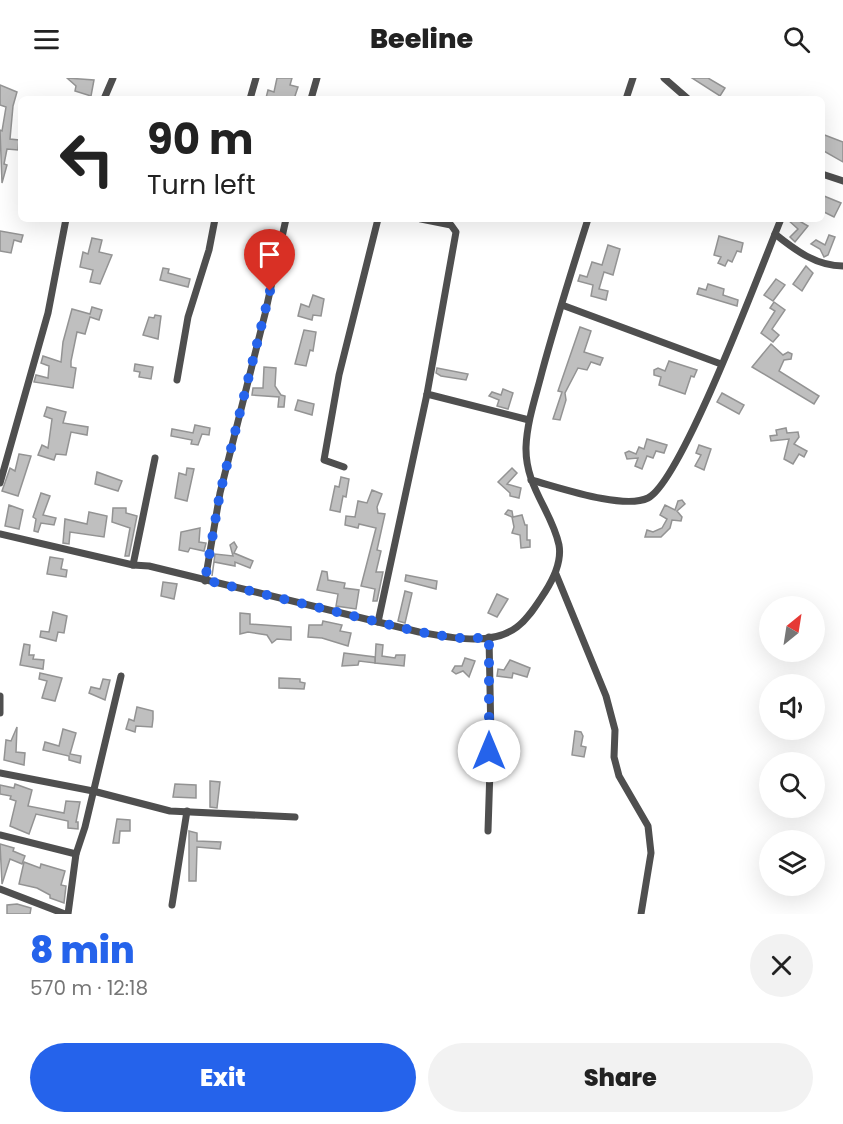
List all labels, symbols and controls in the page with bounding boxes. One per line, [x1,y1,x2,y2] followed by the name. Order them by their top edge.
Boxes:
[370,20,473,57] text: Beeline
[30,23,63,56] icon: menu
[780,23,813,56] icon: search
[147,110,254,169] text: 90 m
[48,120,126,198] icon: left
[147,166,256,203] text: Turn left
[244,229,295,291] pin
[253,238,286,271] icon: arrive
[759,596,825,662] north arrow
[759,596,825,896] map controls
[759,674,825,740] button: sound
[457,719,521,783] position arrow
[759,752,825,818] button: search
[759,830,825,896] button: layers
[30,925,135,976] text: 8 min
[750,934,813,997] button: close
[30,974,148,1002] text: 570 m · 12:18
[30,1043,416,1112] button: Exit
[428,1043,813,1112] button: Share

